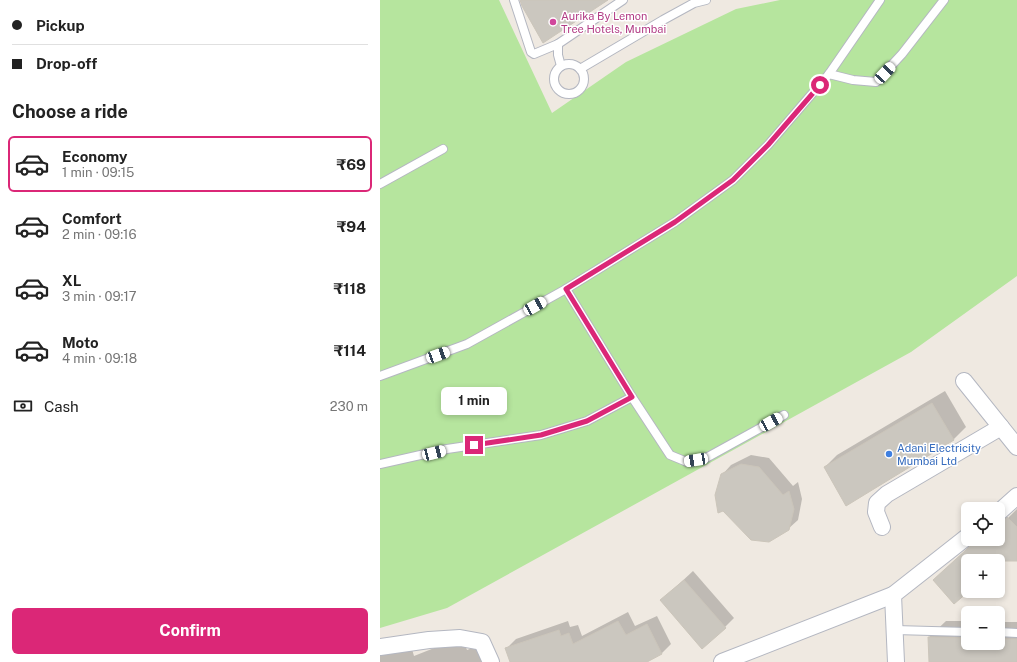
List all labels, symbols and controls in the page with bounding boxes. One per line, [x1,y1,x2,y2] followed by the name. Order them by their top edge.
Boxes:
[561,10,666,35] place label: Aurika By Lemon Tree Hotels, Mumbai
[36,17,85,34] text: Pickup
[548,17,558,27] marker: Aurika By Lemon Tree Hotels, Mumbai
[36,55,97,72] text: Drop-off
[872,60,898,86] car
[811,76,829,94] route start
[12,101,128,122] text: Choose a ride
[14,146,50,182] icon: car
[62,148,127,165] text: Economy
[337,156,366,173] text: ₹69
[62,165,134,180] text: 1 min · 09:15
[14,208,50,244] icon: car
[62,210,122,227] text: Comfort
[337,218,366,235] text: ₹94
[62,227,136,242] text: 2 min · 09:16
[14,270,50,306] icon: car
[62,272,81,289] text: XL
[333,280,366,297] text: ₹118
[62,289,137,304] text: 3 min · 09:17
[522,295,548,317] car
[14,332,50,368] icon: car
[62,334,99,351] text: Moto
[334,342,366,359] text: ₹114
[425,345,451,365] car
[62,351,137,366] text: 4 min · 09:18
[441,387,507,415] callout: 1 min
[458,393,490,408] text: 1 min
[12,395,34,417] icon: cash
[44,398,79,415] text: Cash
[330,399,368,414] text: 230 m
[758,411,784,433] car
[465,436,483,454] route end
[897,442,981,467] place label: Adani Electricity Mumbai Ltd
[421,444,447,462] car
[884,449,894,459] marker: Adani Electricity Mumbai Ltd
[683,452,709,468] car
[961,502,1005,650] map controls
[961,502,1005,546] button: locate
[961,554,1005,598] button: +
[961,606,1005,650] button: −
[12,608,368,654] button: Confirm

